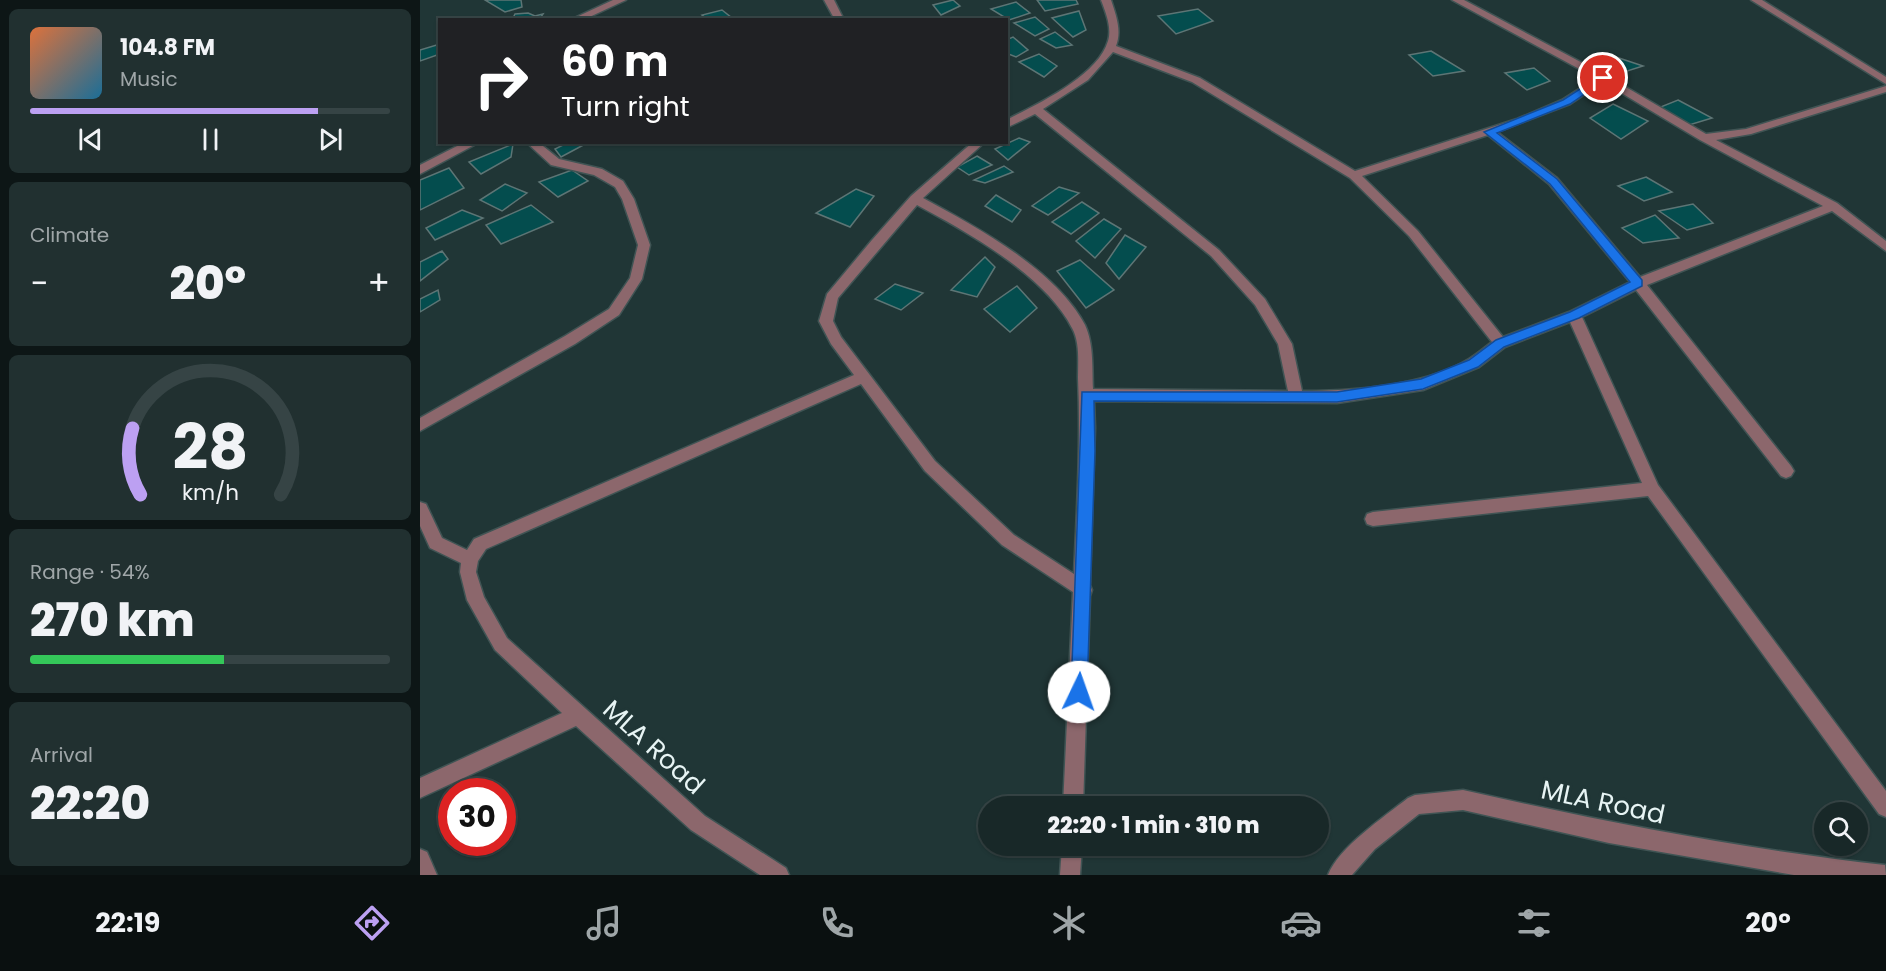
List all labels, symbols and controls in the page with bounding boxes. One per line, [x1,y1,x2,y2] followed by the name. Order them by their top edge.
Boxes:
[120,32,215,63] text: 104.8 FM
[561,32,669,91] text: 60 m
[462,42,540,120] icon: right
[1577,52,1628,103] pin
[1586,61,1619,94] icon: arrive
[120,65,178,93] text: Music
[561,88,690,125] text: Turn right
[74,123,107,156] icon: previous
[194,123,227,156] icon: pause
[314,123,347,156] icon: next
[30,221,109,249] text: Climate
[169,252,246,315] text: 20°
[30,260,48,307] text: −
[367,260,390,307] text: +
[172,403,248,491] text: 28
[181,477,239,508] text: km/h
[30,558,150,586] text: Range · 54%
[30,589,194,652] text: 270 km
[1047,660,1111,724] position arrow
[595,692,713,802] street label: MLA Road
[30,741,93,769] text: Arrival
[1538,771,1668,833] street label: MLA Road
[30,772,150,835] text: 22:20
[438,778,516,856] speed limit sign: 30
[1814,802,1868,856] map controls
[1814,802,1868,856] button: search
[1048,810,1259,841] text: 22:20 · 1 min · 310 m
[351,902,393,944] icon: directions
[583,902,625,944] icon: music
[816,902,858,944] icon: phone
[1048,902,1090,944] icon: climate
[1280,902,1322,944] icon: car
[1513,902,1555,944] icon: filters
[95,904,160,941] text: 22:19
[1745,904,1791,941] text: 20°

